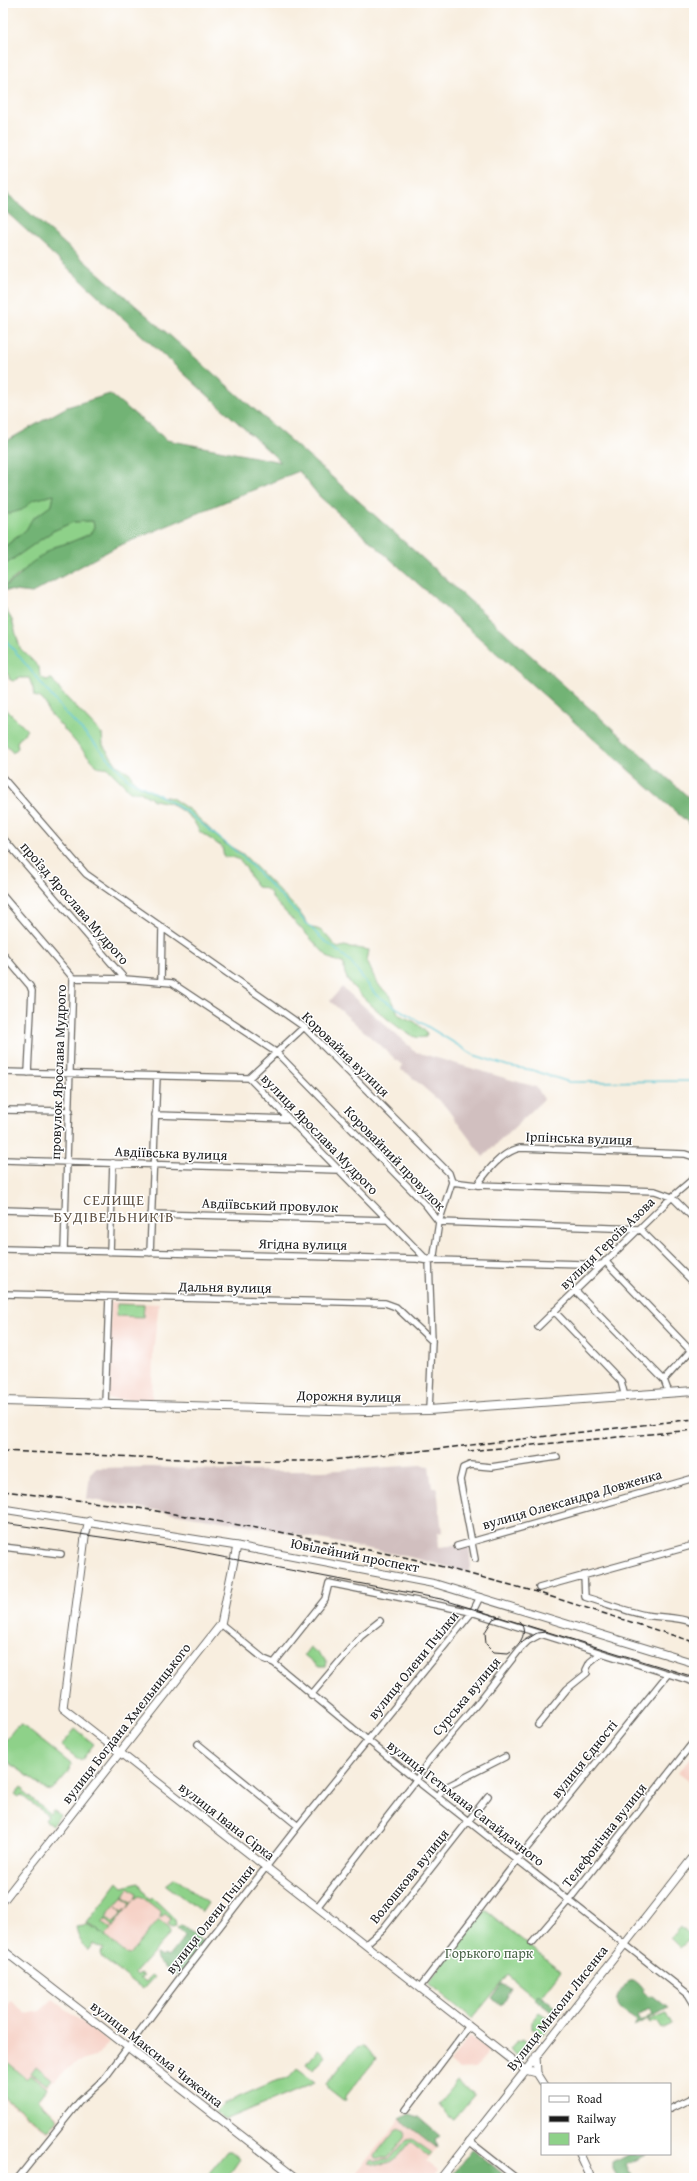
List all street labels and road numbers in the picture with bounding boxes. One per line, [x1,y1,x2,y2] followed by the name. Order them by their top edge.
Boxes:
[16,837,134,969] street label: проїзд Ярослава Мудрого
[45,984,71,1160] street label: провулок Ярослава Мудрого
[298,1007,394,1101] street label: Коровайна вулиця
[257,1069,383,1199] street label: вулиця Ярослава Мудрого
[340,1101,451,1215] street label: Коровайний провулок
[525,1126,633,1150] street label: Ірпінська вулиця
[114,1141,228,1165] street label: Авдіївська вулиця
[555,1192,659,1294] street label: вулиця Героїв Азова
[201,1193,339,1217] street label: Авдіївський провулок
[258,1233,347,1255] street label: Ягідна вулиця
[177,1276,272,1298] street label: Дальня вулиця
[296,1385,401,1407] street label: Дорожня вулиця
[480,1464,664,1534] street label: вулиця Олександра Довженка
[289,1533,421,1577] street label: Ювілейний проспект
[363,1607,463,1723] street label: вулиця Олени Пчілки
[57,1638,195,1808] street label: вулиця Богдана Хмельницького
[427,1652,505,1740] street label: Сурська вулиця
[546,1716,622,1802] street label: вулиця Єдності
[383,1735,549,1871] street label: вулиця Гетьмана Сагайдачного
[175,1777,279,1865] street label: вулиця Івана Сірка
[557,1779,651,1891] street label: Телефонічна вулиця
[365,1824,453,1928] street label: Волошкова вулиця
[161,1860,259,1978] street label: вулиця Олени Пчілки
[502,1941,613,2075] street label: Вулиця Миколи Лисенка
[87,1996,228,2112] street label: вулиця Максима Чиженка

